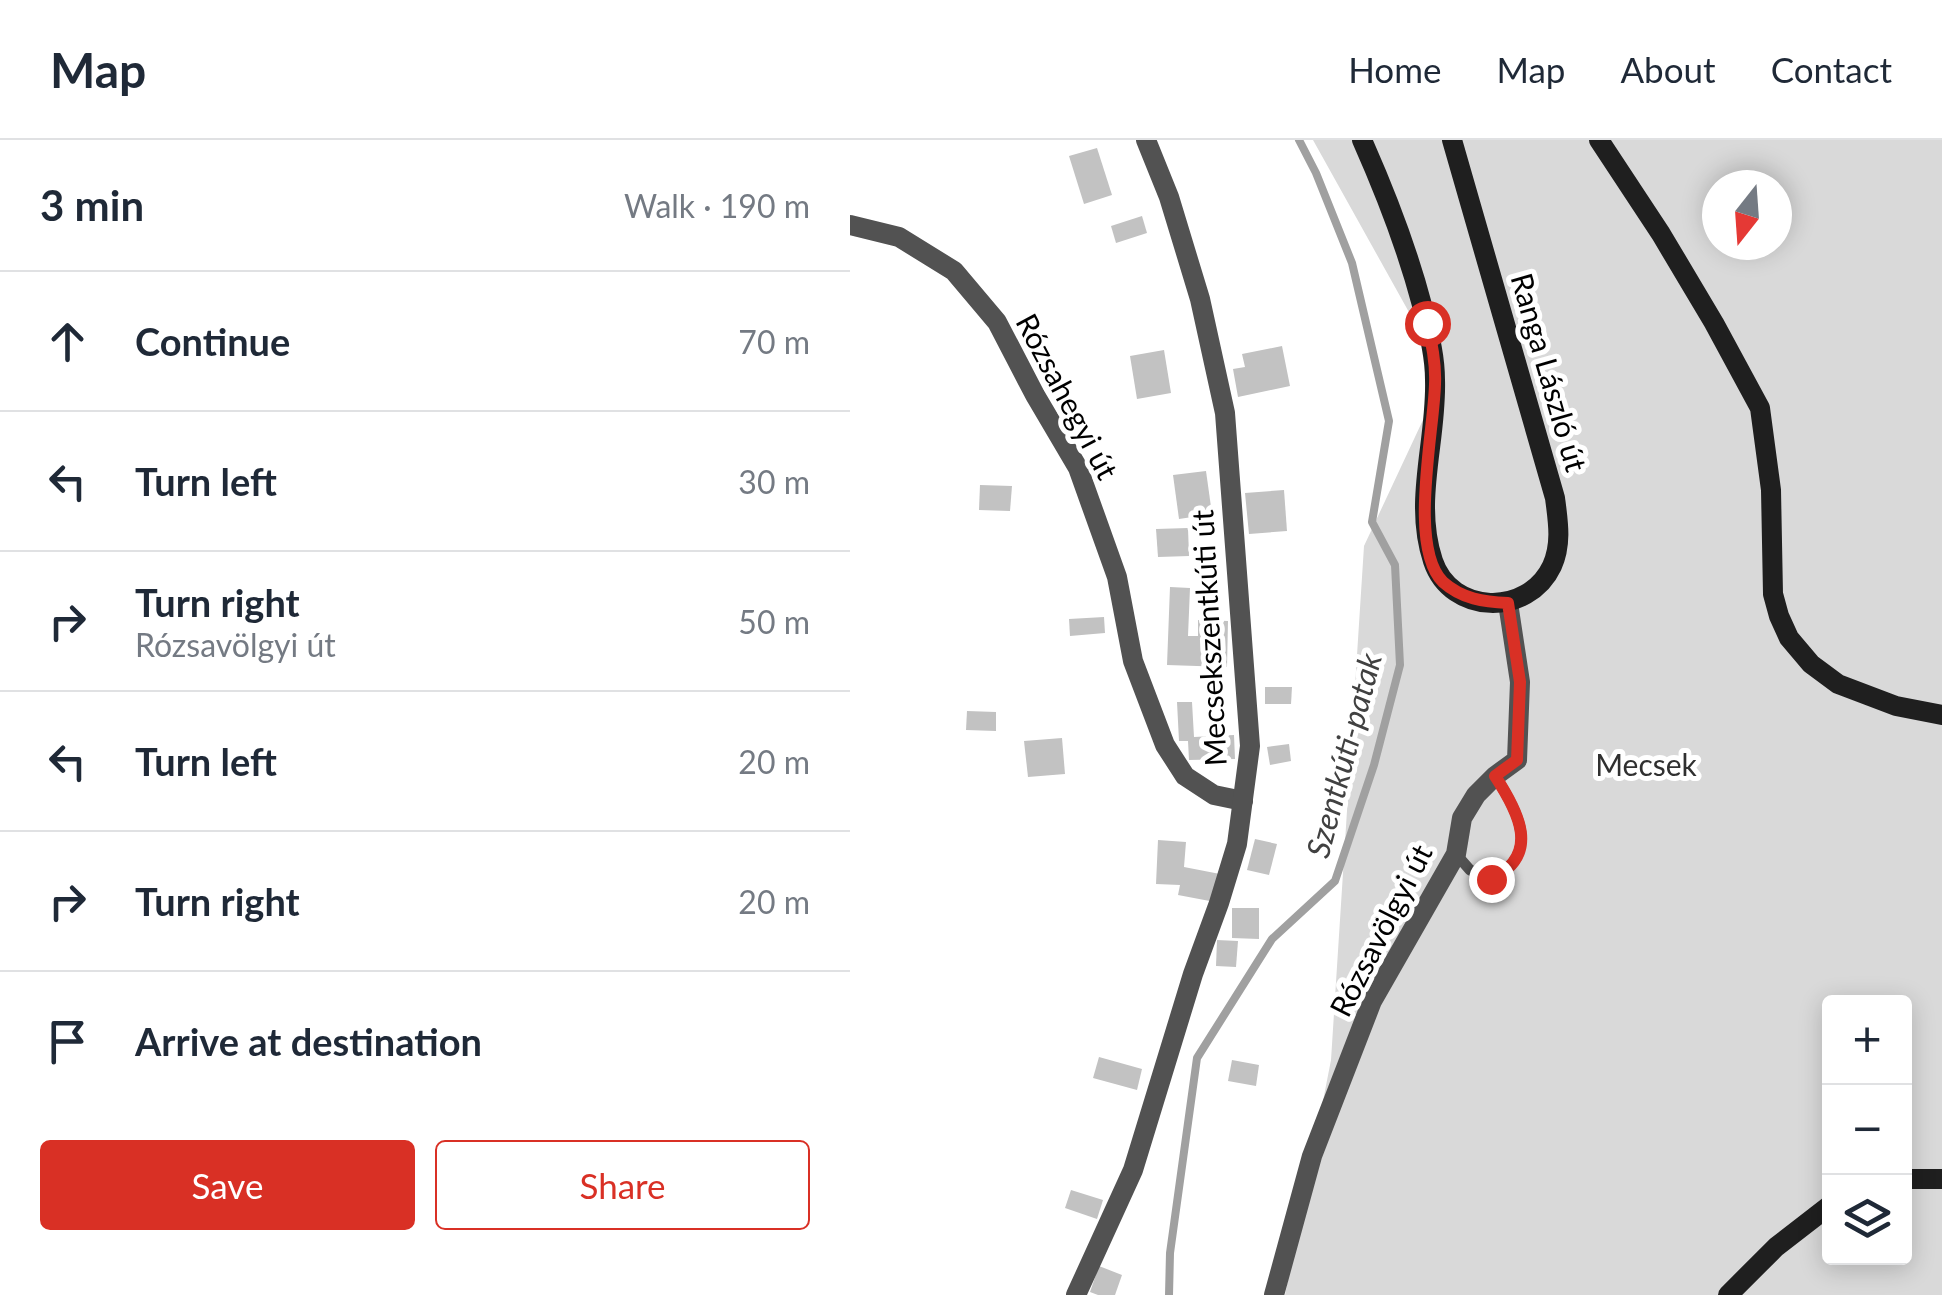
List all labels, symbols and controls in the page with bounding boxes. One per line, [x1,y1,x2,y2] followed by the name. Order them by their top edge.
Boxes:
[50,41,146,98] text: Map
[1348,48,1441,90] text: Home
[1496,48,1565,90] text: Map
[1620,48,1716,90] text: About
[1771,48,1892,90] text: Contact
[1702,170,1792,260] north arrow
[40,180,144,230] text: 3 min
[624,186,810,225] text: Walk · 190 m
[1505,269,1596,475] street label: Ranga László út
[1405,301,1451,347] route start
[1009,307,1127,485] street label: Rózsahegyi út
[40,314,95,369] icon: ahead
[135,318,290,364] text: Continue
[738,322,810,361] text: 70 m
[40,454,95,509] icon: left
[135,458,277,504] text: Turn left
[738,462,810,501] text: 30 m
[1183,509,1233,767] street label: Mecsekszentkúti út
[135,579,300,625] text: Turn right
[40,594,95,649] icon: right
[738,602,810,641] text: 50 m
[135,625,336,664] text: Rózsavölgyi út
[1297,648,1389,861] water label: Szentkúti-patak
[40,734,95,789] icon: left
[135,738,277,784] text: Turn left
[738,742,810,781] text: 20 m
[1595,746,1698,782] park label: Mecsek
[1321,838,1439,1022] street label: Rózsavölgyi út
[1469,857,1515,903] route end
[40,874,95,929] icon: right
[135,878,300,924] text: Turn right
[738,882,810,921] text: 20 m
[1822,995,1912,1265] map controls
[1822,995,1912,1085] button: +
[40,1014,95,1069] icon: arrive
[135,1018,482,1064] text: Arrive at destination
[1822,1085,1912,1175] button: −
[40,1140,415,1230] button: Save
[435,1140,810,1230] button: Share
[1822,1175,1912,1265] button: layers

